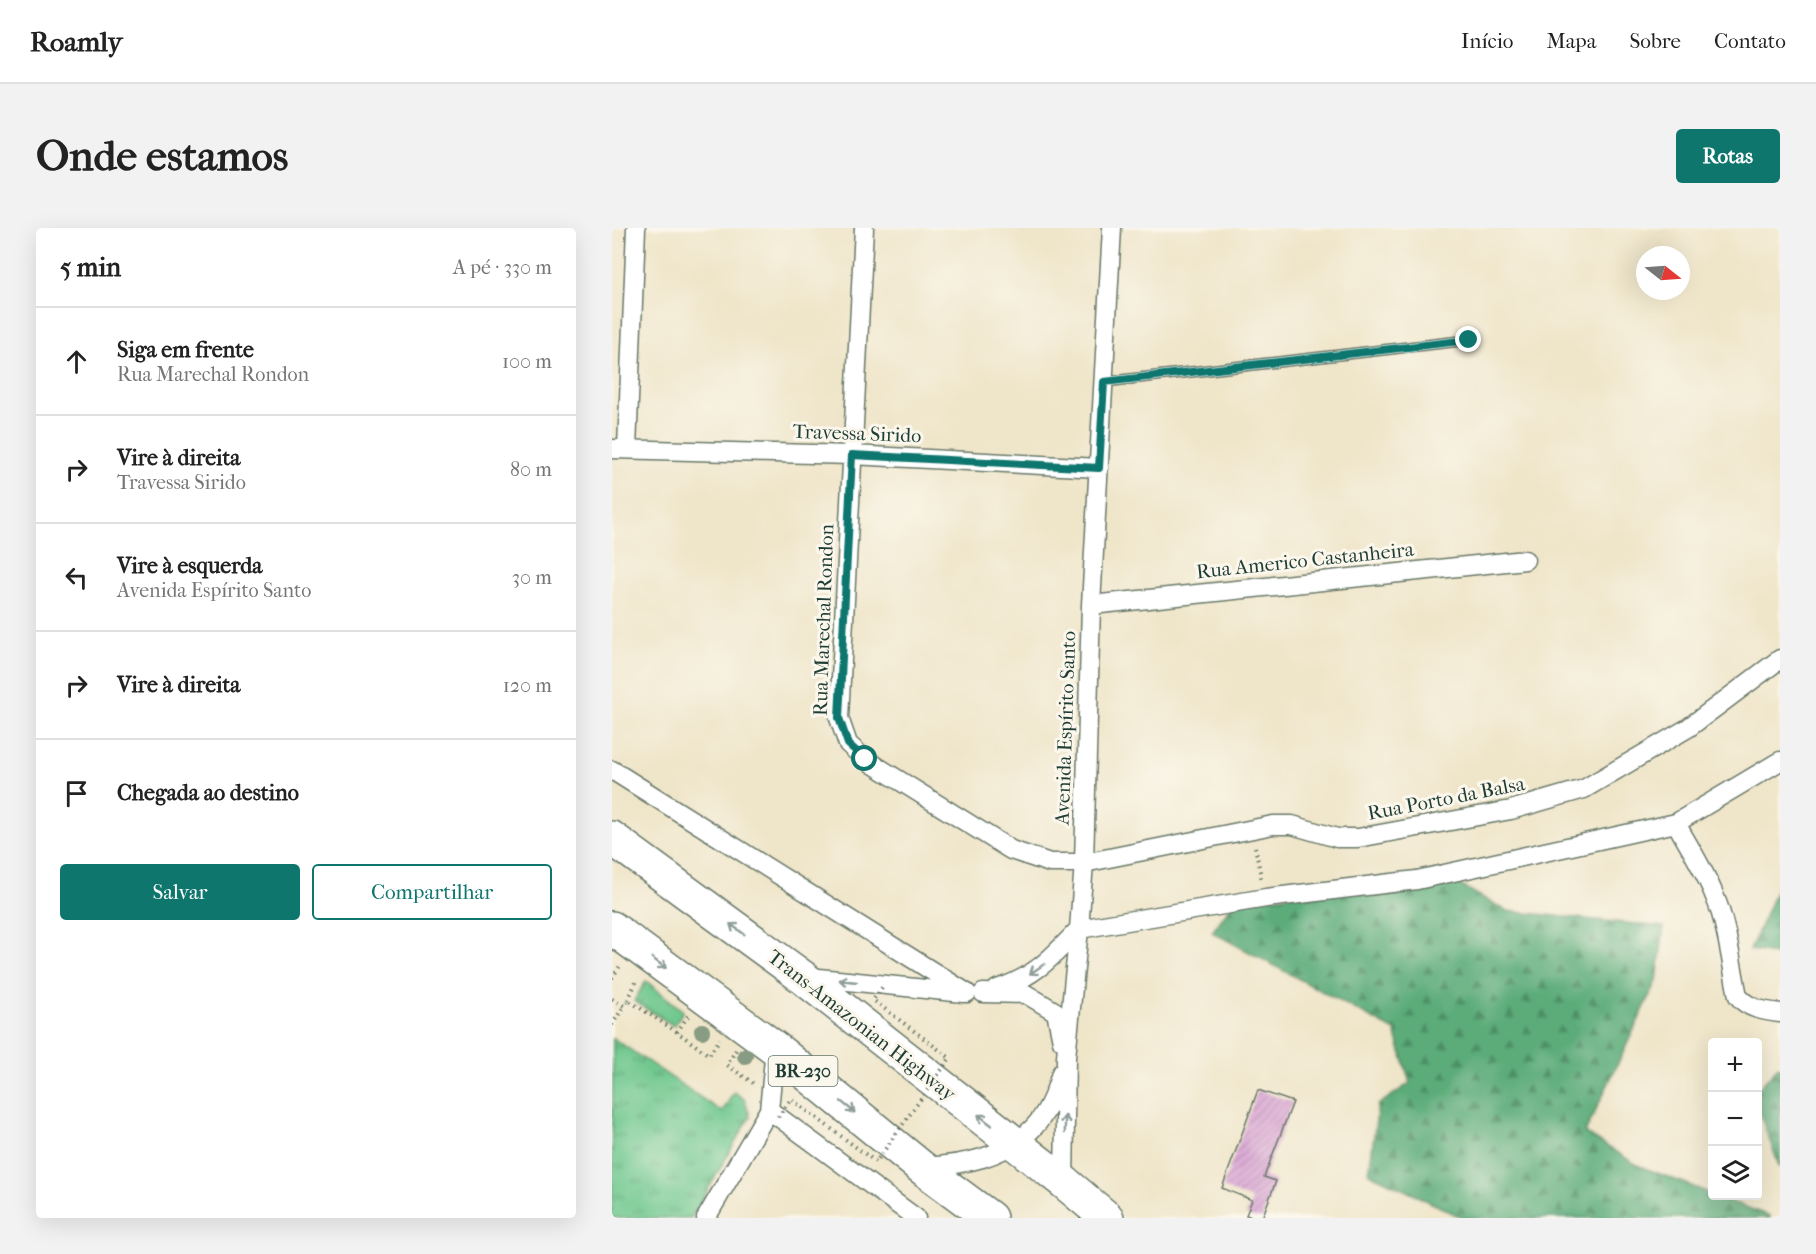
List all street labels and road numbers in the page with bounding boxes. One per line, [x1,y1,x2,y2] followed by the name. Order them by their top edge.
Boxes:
[792,420,922,447] street label: Travessa Sirido
[809,523,838,716] street label: Rua Marechal Rondon
[1195,538,1416,583] street label: Rua Americo Castanheira
[1051,631,1080,827] street label: Avenida Espírito Santo
[1366,772,1527,825] street label: Rua Porto da Balsa
[763,945,961,1107] street label: Trans-Amazonian Highway
[768,1056,837,1086] road number: BR-230

